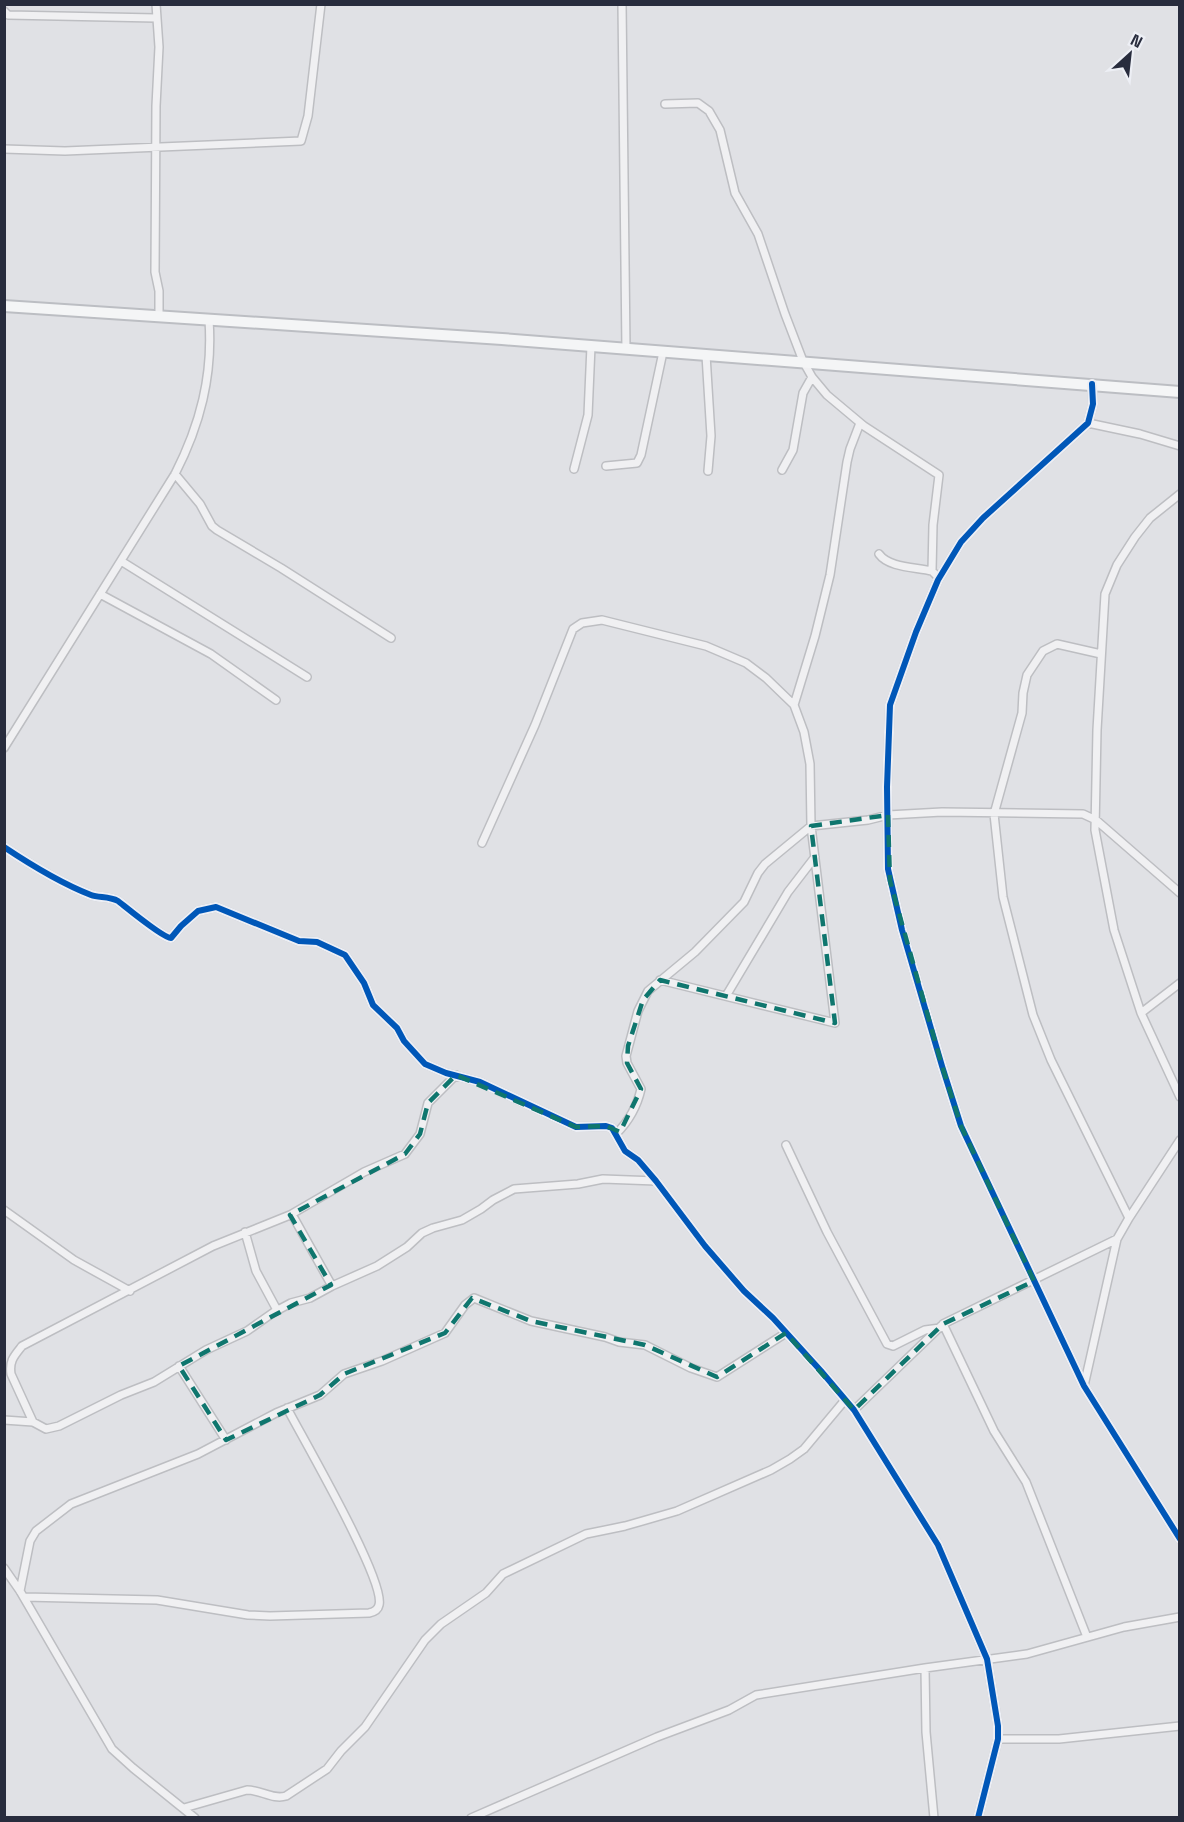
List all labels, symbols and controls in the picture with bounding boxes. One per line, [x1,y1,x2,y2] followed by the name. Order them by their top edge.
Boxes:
[1100,24,1160,84] north arrow
[1127,29,1146,53] text: N

